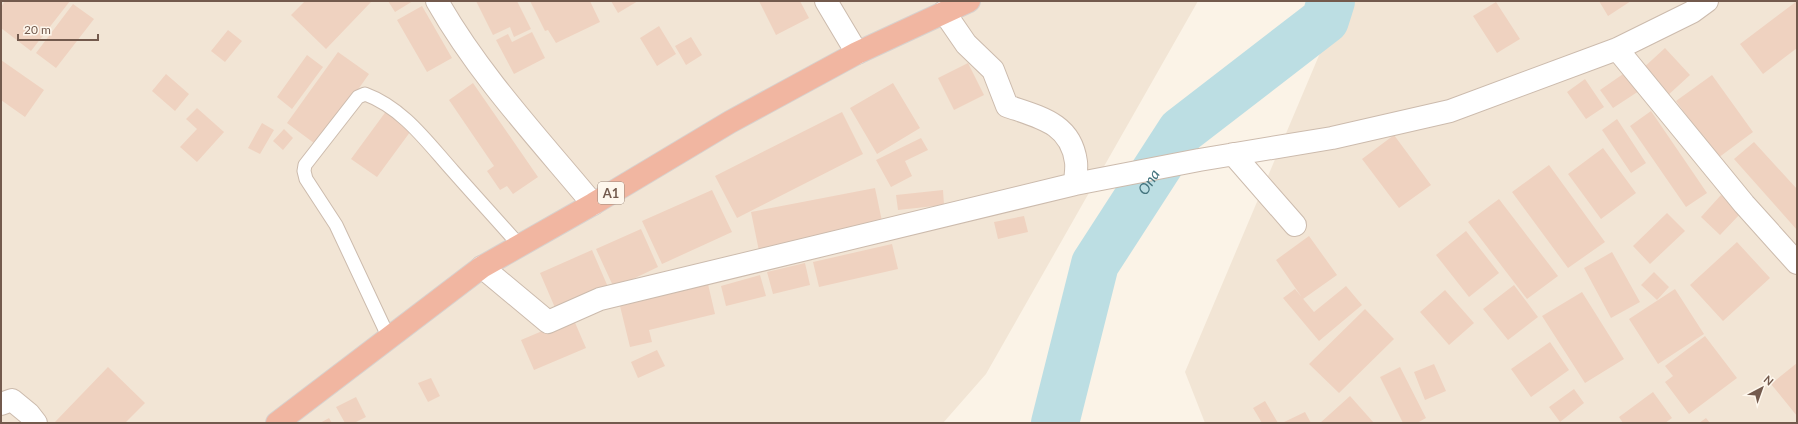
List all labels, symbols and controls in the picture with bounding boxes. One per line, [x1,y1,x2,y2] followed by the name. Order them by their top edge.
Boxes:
[18,16,98,42] scale bar
[24,22,51,37] text: 20 m
[1133,165,1163,198] water label: Ona
[598,182,624,204] road number: A1
[1742,368,1782,408] north arrow
[1761,372,1776,388] text: N

